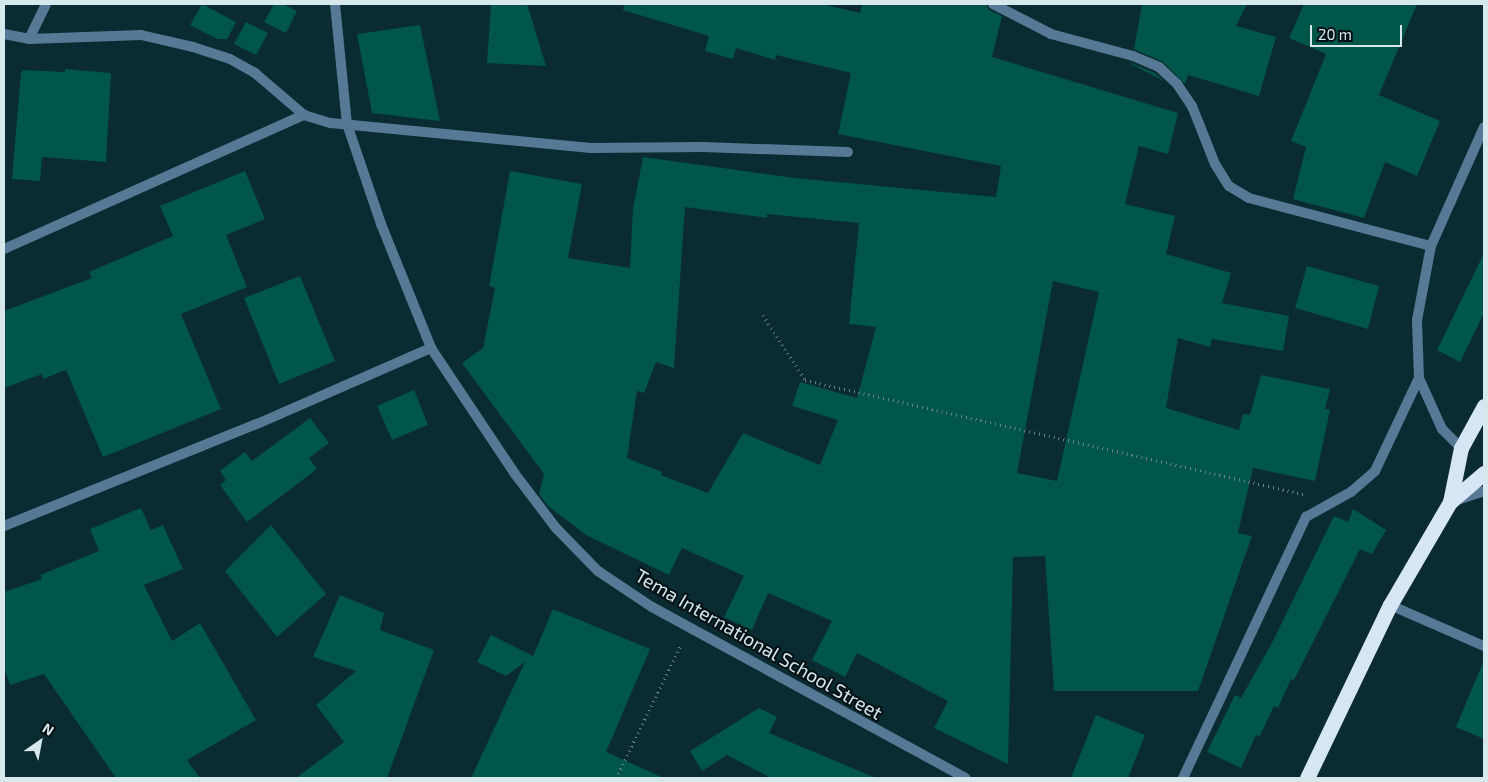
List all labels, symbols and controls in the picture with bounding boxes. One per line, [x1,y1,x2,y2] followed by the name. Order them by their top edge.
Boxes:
[1313,15,1406,47] scale bar
[1318,25,1352,43] text: 20 m
[631,564,887,724] street label: Tema International School Street
[15,717,65,767] north arrow
[40,719,57,739] text: N

